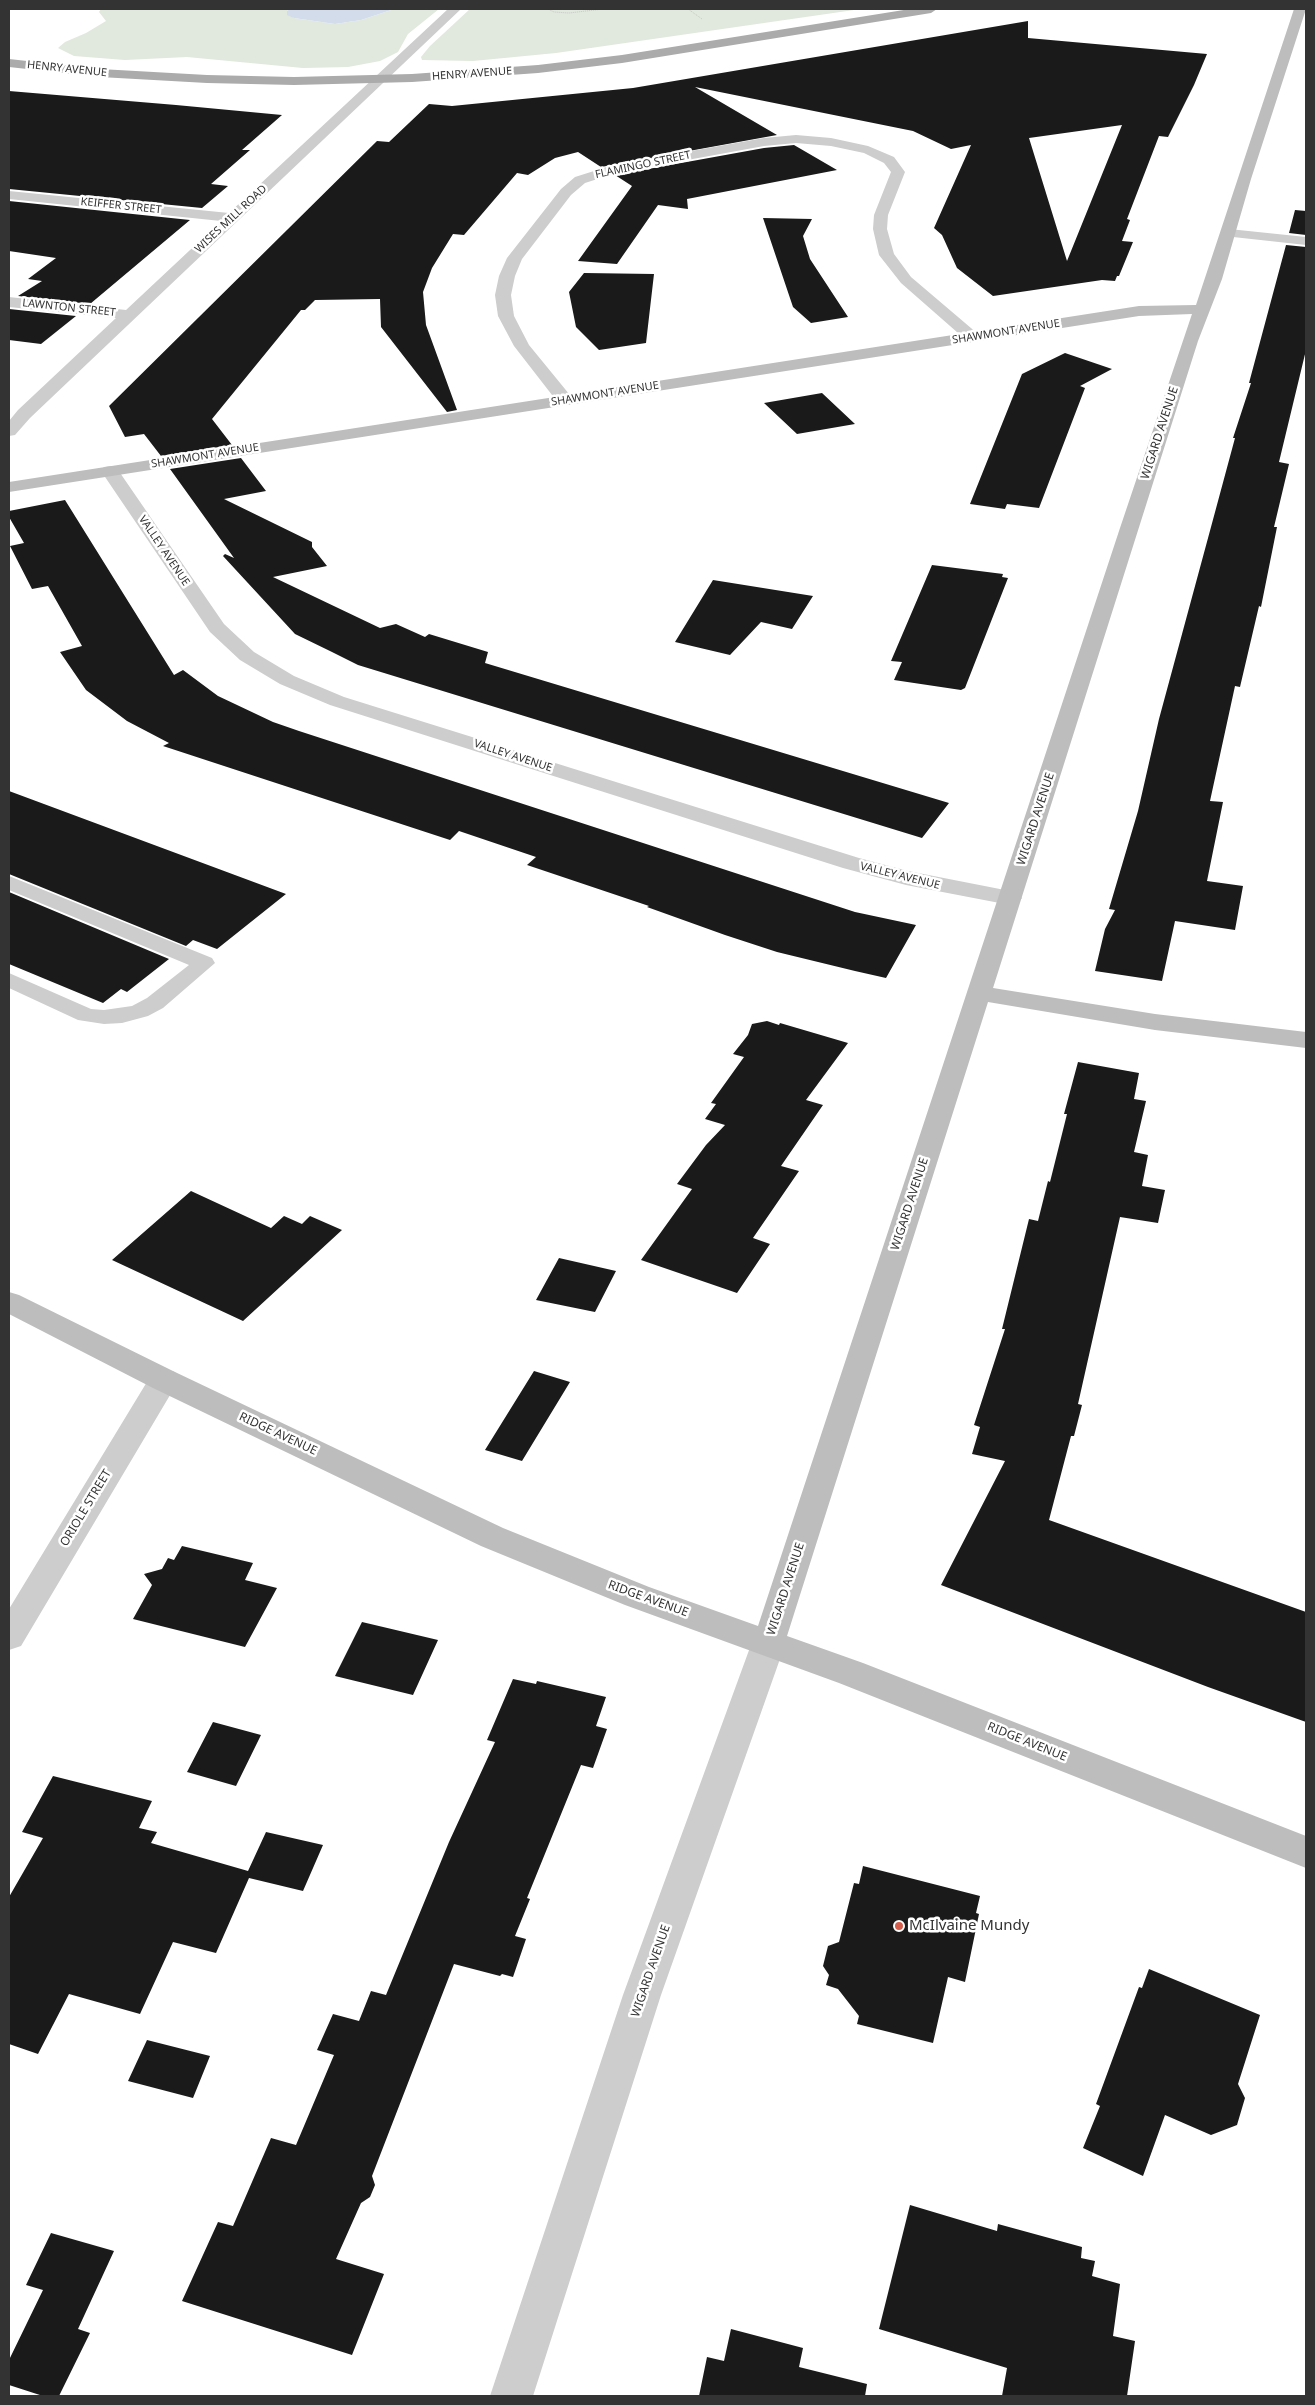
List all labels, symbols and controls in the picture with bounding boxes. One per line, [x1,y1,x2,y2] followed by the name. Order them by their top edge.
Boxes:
[26,58,108,80] street label: HENRY AVENUE
[431,65,513,83] street label: HENRY AVENUE
[594,148,692,182] street label: FLAMINGO STREET
[192,182,270,256] street label: WISES MILL ROAD
[80,195,162,217] street label: KEIFFER STREET
[22,297,116,319] street label: LAWNTON STREET
[951,317,1061,347] street label: SHAWMONT AVENUE
[550,379,660,409] street label: SHAWMONT AVENUE
[1138,385,1182,481] street label: WIGARD AVENUE
[150,441,260,471] street label: SHAWMONT AVENUE
[136,513,192,589] street label: VALLEY AVENUE
[472,737,554,775] street label: VALLEY AVENUE
[1014,771,1058,867] street label: WIGARD AVENUE
[859,860,941,892] street label: VALLEY AVENUE
[888,1156,932,1252] street label: WIGARD AVENUE
[237,1410,319,1458] street label: RIDGE AVENUE
[57,1467,115,1549] street label: ORIOLE STREET
[764,1541,808,1637] street label: WIGARD AVENUE
[606,1578,690,1620] street label: RIDGE AVENUE
[985,1720,1069,1764] street label: RIDGE AVENUE
[909,1917,1029,1935] place label: McIlvaine Mundy
[893,1920,905,1932] marker: McIlvaine Mundy
[628,1923,674,2019] street label: WIGARD AVENUE

